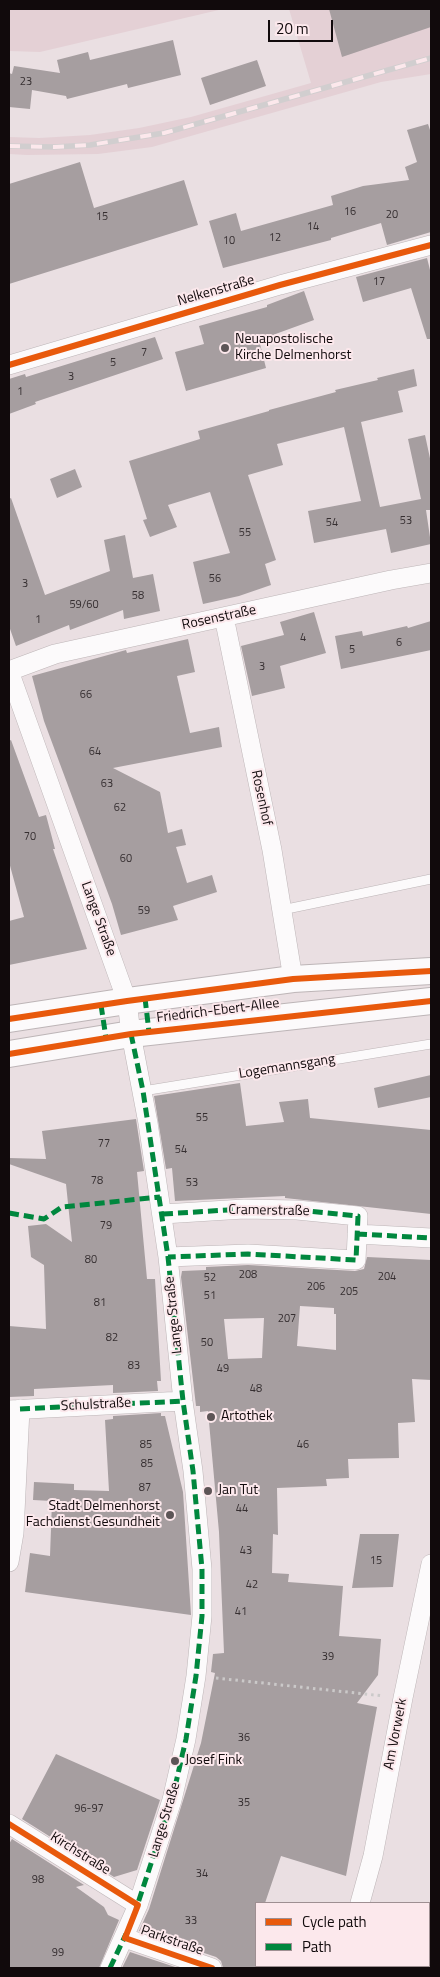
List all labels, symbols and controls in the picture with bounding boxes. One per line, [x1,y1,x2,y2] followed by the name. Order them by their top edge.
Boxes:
[270,10,335,42] scale bar
[276,17,309,40] text: 20 m
[20,75,32,89] house number: 23
[344,205,356,219] house number: 16
[386,208,398,222] house number: 20
[96,210,108,224] house number: 15
[307,220,319,234] house number: 14
[269,231,281,245] house number: 12
[223,234,235,248] house number: 10
[176,272,256,310] street label: Nelkenstraße
[373,275,385,289] house number: 17
[235,332,351,364] place label: Neuapostolische Kirche Delmenhorst
[219,342,231,354] marker: Neuapostolische Kirche Delmenhorst
[141,346,147,360] house number: 7
[110,356,116,370] house number: 5
[68,370,74,384] house number: 3
[17,385,23,399] house number: 1
[400,514,412,528] house number: 53
[326,516,338,530] house number: 54
[239,526,251,540] house number: 55
[209,572,221,586] house number: 56
[22,577,28,591] house number: 3
[132,589,144,603] house number: 58
[69,598,99,612] house number: 59/60
[180,602,258,634] street label: Rosenstraße
[35,613,41,627] house number: 1
[300,631,306,645] house number: 4
[396,636,402,650] house number: 6
[349,643,355,657] house number: 5
[259,660,265,674] house number: 3
[80,688,92,702] house number: 66
[89,745,101,759] house number: 64
[247,769,275,827] street label: Rosenhof
[101,777,113,791] house number: 63
[114,801,126,815] house number: 62
[24,830,36,844] house number: 70
[120,852,132,866] house number: 60
[77,880,119,958] street label: Lange Straße
[138,904,150,918] house number: 59
[156,995,280,1027] street label: Friedrich-Ebert-Allee
[238,1051,336,1083] street label: Logemannsgang
[196,1111,208,1125] house number: 55
[98,1137,110,1151] house number: 77
[175,1143,187,1157] house number: 54
[91,1174,103,1188] house number: 78
[186,1176,198,1190] house number: 53
[228,1202,310,1220] street label: Cramerstraße
[100,1219,112,1233] house number: 79
[85,1253,97,1267] house number: 80
[239,1268,257,1282] house number: 208
[378,1270,396,1284] house number: 204
[204,1271,216,1285] house number: 52
[162,1275,186,1355] street label: Lange Straße
[307,1280,325,1294] house number: 206
[340,1285,358,1299] house number: 205
[204,1289,216,1303] house number: 51
[94,1296,106,1310] house number: 81
[278,1312,296,1326] house number: 207
[106,1331,118,1345] house number: 82
[201,1336,213,1350] house number: 50
[128,1359,140,1373] house number: 83
[217,1362,229,1376] house number: 49
[250,1382,262,1396] house number: 48
[60,1395,132,1415] street label: Schulstraße
[221,1409,273,1425] place label: Artothek
[205,1411,217,1423] marker: Artothek
[140,1438,152,1452] house number: 85
[297,1438,309,1452] house number: 46
[141,1457,153,1471] house number: 85
[139,1481,151,1495] house number: 87
[218,1483,258,1499] place label: Jan Tut
[202,1485,214,1497] marker: Jan Tut
[26,1499,160,1531] place label: Stadt Delmenhorst Fachdienst Gesundheit
[236,1502,248,1516] house number: 44
[164,1509,176,1521] marker: Stadt Delmenhorst Fachdienst Gesundheit
[240,1544,252,1558] house number: 43
[370,1554,382,1568] house number: 15
[246,1578,258,1592] house number: 42
[235,1605,247,1619] house number: 41
[322,1650,334,1664] house number: 39
[381,1697,411,1771] street label: Am Vorwerk
[238,1731,250,1745] house number: 36
[185,1753,242,1769] place label: Josef Fink
[169,1755,181,1767] marker: Josef Fink
[146,1780,184,1860] street label: Lange Straße
[238,1796,250,1810] house number: 35
[74,1802,104,1816] house number: 96-97
[47,1829,113,1879] street label: Kirchstraße
[196,1867,208,1881] house number: 34
[32,1873,44,1887] house number: 98
[255,1902,430,1967] legend
[302,1910,367,1933] text: Cycle path
[185,1914,197,1928] house number: 33
[138,1922,206,1960] street label: Parkstraße
[302,1935,332,1958] text: Path
[52,1946,64,1960] house number: 99

